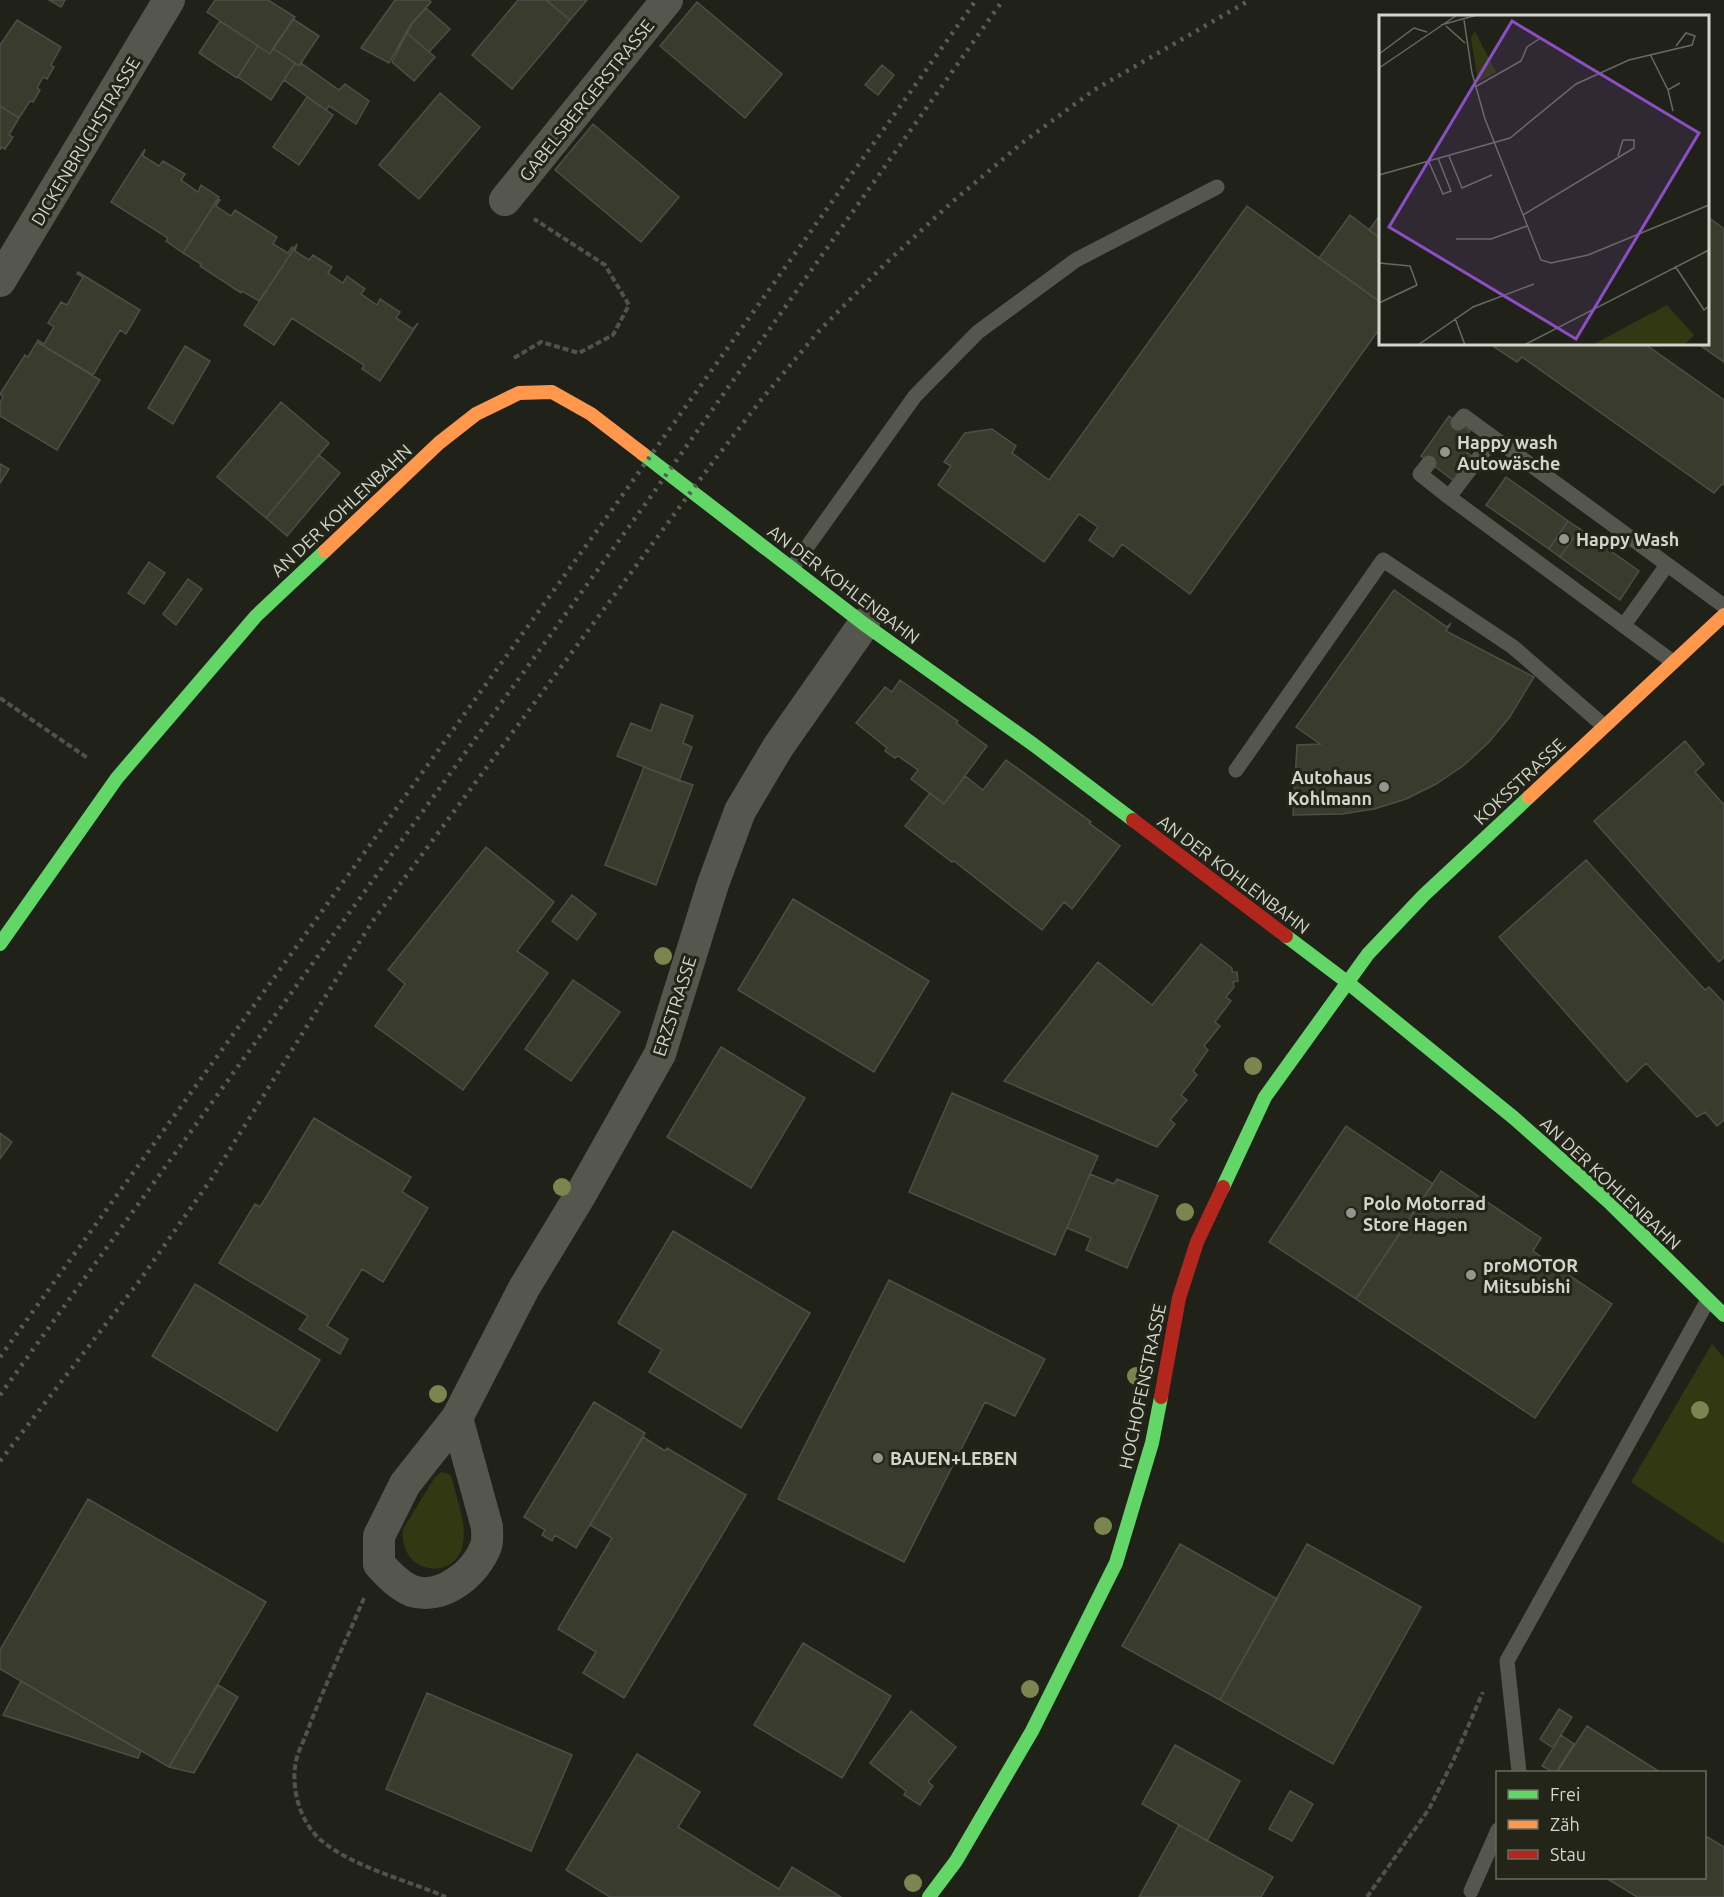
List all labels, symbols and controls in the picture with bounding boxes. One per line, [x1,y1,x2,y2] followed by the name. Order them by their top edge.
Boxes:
[515,15,657,185] street label: GABELSBERGERSTRASSE
[1379,15,1709,345] inset map
[27,53,143,229] street label: DICKENBRUCHSTRASSE
[1457,432,1560,473] place label: Happy wash Autowäsche
[267,440,415,580] street label: AN DER KOHLENBAHN
[1438,445,1452,459] marker: Happy wash Autowäsche
[764,521,924,647] street label: AN DER KOHLENBAHN
[1576,529,1679,549] place label: Happy Wash
[1557,532,1571,546] marker: Happy Wash
[1469,734,1569,828] street label: KOKSSTRASSE
[1287,767,1372,808] place label: Autohaus Kohlmann
[1377,780,1391,794] marker: Autohaus Kohlmann
[1154,811,1314,937] street label: AN DER KOHLENBAHN
[648,954,700,1058] street label: ERZSTRASSE
[1537,1113,1685,1253] street label: AN DER KOHLENBAHN
[1363,1193,1486,1234] place label: Polo Motorrad Store Hagen
[1344,1206,1358,1220] marker: Polo Motorrad Store Hagen
[1483,1255,1578,1296] place label: proMOTOR Mitsubishi
[1464,1268,1478,1282] marker: proMOTOR Mitsubishi
[1115,1301,1169,1471] street label: HOCHOFENSTRASSE
[890,1448,1018,1468] place label: BAUEN+LEBEN
[871,1451,885,1465] marker: BAUEN+LEBEN
[1496,1771,1706,1879] legend
[1550,1784,1580,1804] text: Frei
[1550,1814,1580,1834] text: Zäh
[1550,1844,1586,1864] text: Stau

